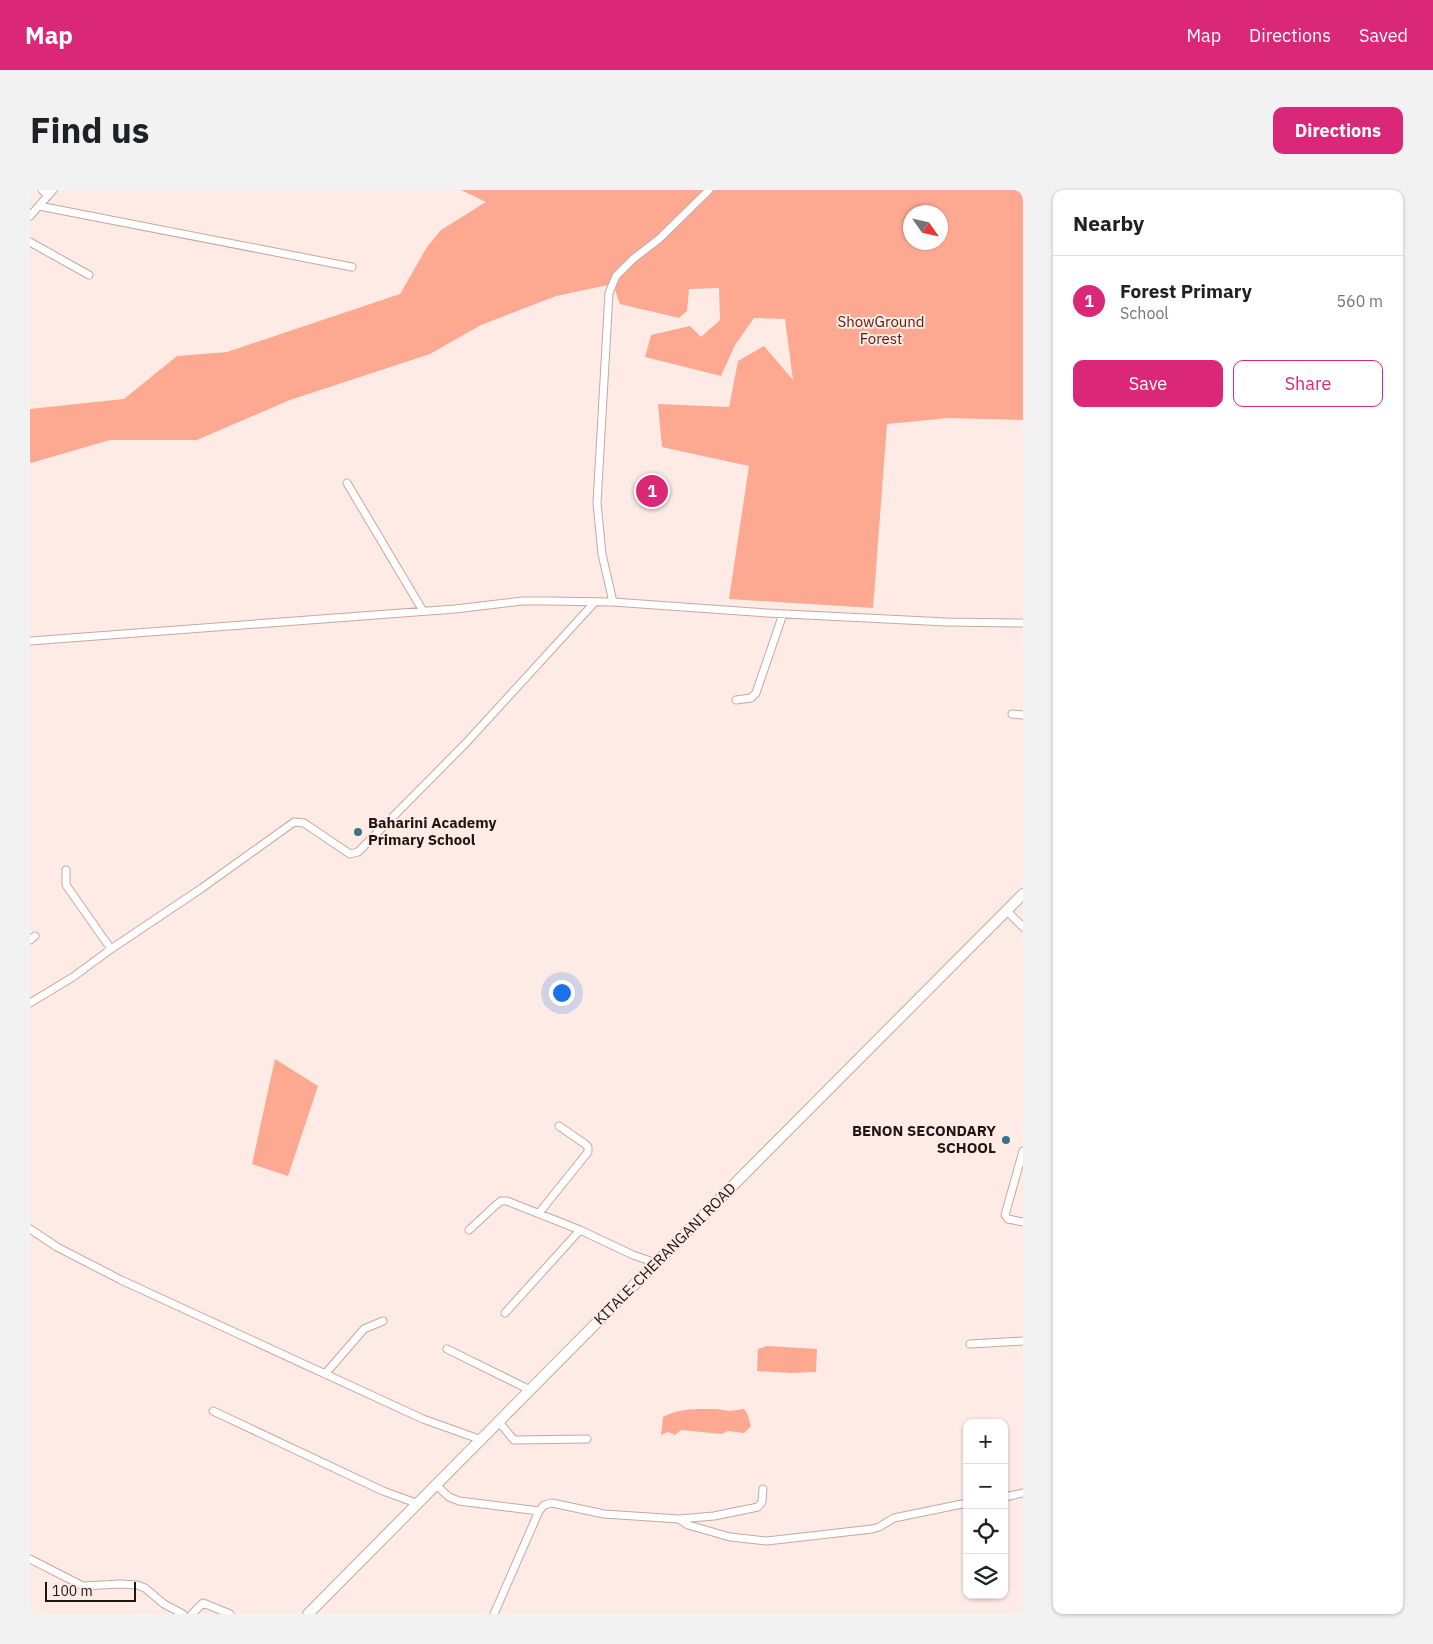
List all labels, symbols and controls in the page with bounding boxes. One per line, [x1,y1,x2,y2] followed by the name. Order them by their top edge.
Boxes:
[25,19,73,51] text: Map
[1186,24,1221,47] text: Map
[1249,24,1331,47] text: Directions
[1359,24,1408,47] text: Saved
[30,107,149,153] text: Find us
[1273,107,1403,154] button: Directions
[903,205,948,250] north arrow
[1073,209,1144,237] text: Nearby
[1120,279,1252,303] text: Forest Primary
[1084,291,1094,311] text: 1
[1336,291,1383,311] text: 560 m
[1120,303,1169,323] text: School
[837,312,925,348] park label: ShowGround Forest
[1073,360,1223,407] button: Save
[1233,360,1383,407] button: Share
[636,472,668,510] pin: 1
[368,813,497,849] place label: Baharini Academy Primary School
[352,826,364,838] marker: Baharini Academy Primary School
[549,980,575,1006] your location
[852,1121,996,1157] place label: BENON SECONDARY SCHOOL
[1000,1134,1012,1146] marker: BENON SECONDARY SCHOOL
[590,1179,740,1329] street label: KITALE-CHERANGANI ROAD
[963,1419,1008,1599] map controls
[963,1419,1008,1464] button: +
[963,1464,1008,1509] button: −
[963,1509,1008,1554] button: locate
[963,1554,1008,1599] button: layers
[45,1579,136,1602] scale bar
[52,1582,93,1600] text: 100 m

